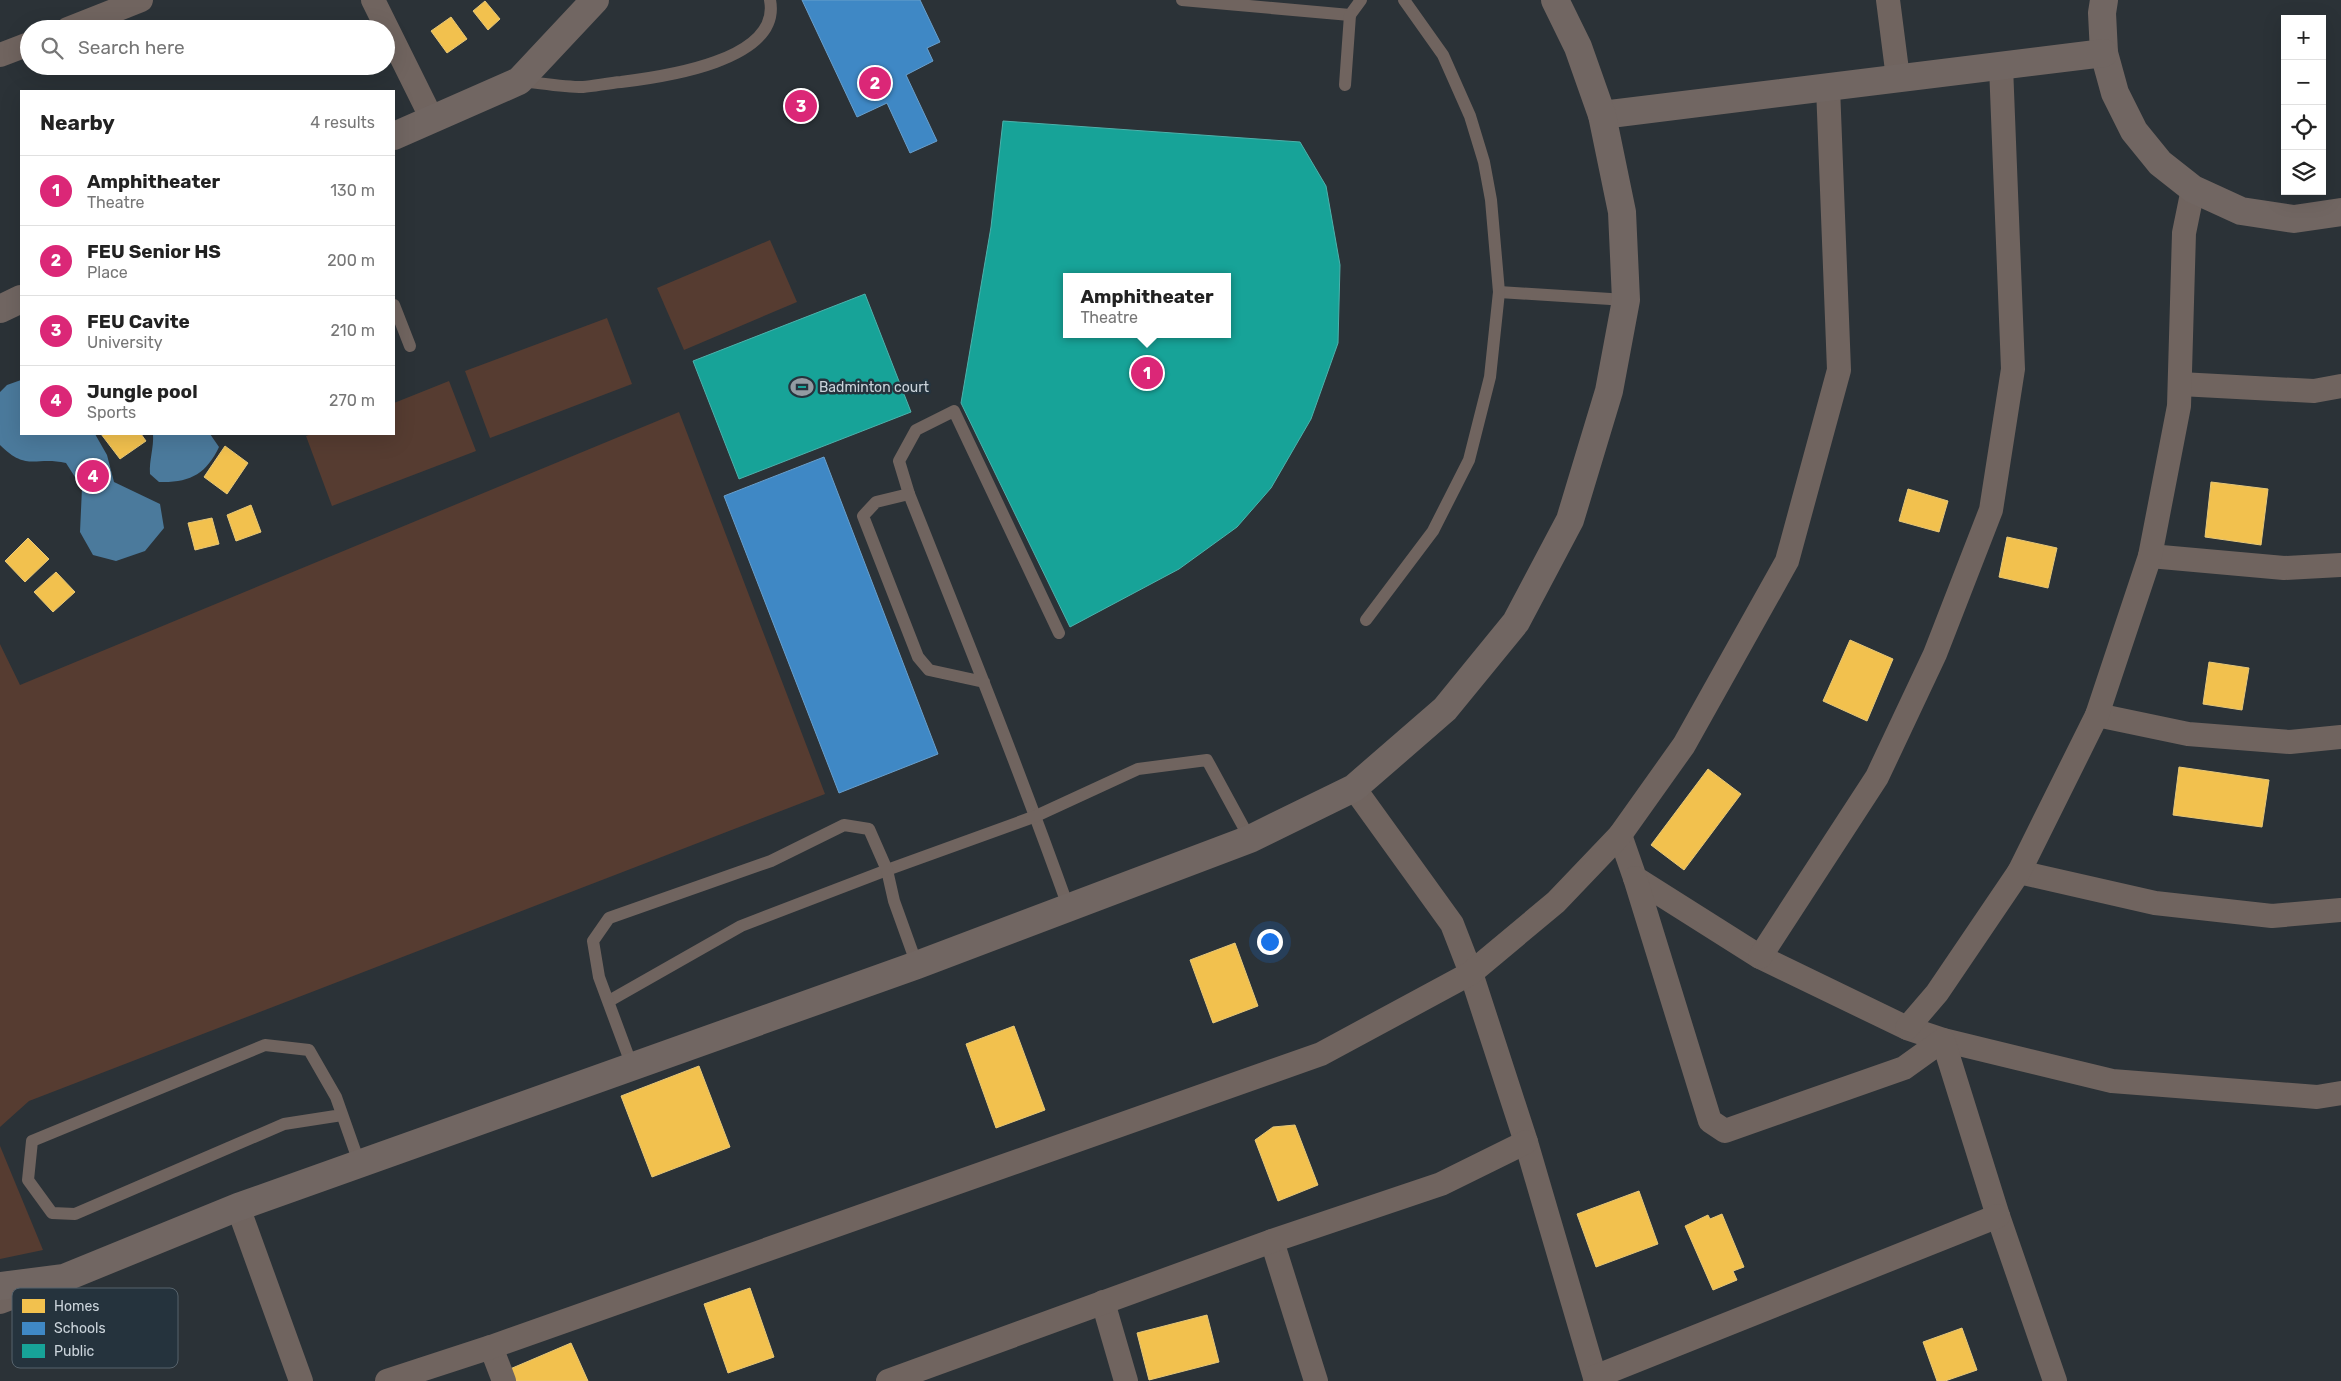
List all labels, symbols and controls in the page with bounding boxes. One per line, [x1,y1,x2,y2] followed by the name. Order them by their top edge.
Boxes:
[2281,15,2326,195] map controls
[2281,15,2326,60] button: +
[20,20,395,75] search box
[38,34,66,62] icon: search
[78,36,185,59] text: Search here
[2281,60,2326,105] button: −
[859,64,891,102] pin: 2
[785,87,817,125] pin: 3
[2281,105,2326,150] button: locate
[40,110,115,135] text: Nearby
[310,113,375,132] text: 4 results
[2281,150,2326,195] button: layers
[87,170,220,193] text: Amphitheater
[52,181,60,200] text: 1
[330,181,375,200] text: 130 m
[87,193,145,212] text: Theatre
[87,240,221,263] text: FEU Senior HS
[51,251,61,270] text: 2
[327,251,375,270] text: 200 m
[87,263,128,282] text: Place
[1063,273,1231,338] popup
[1080,285,1214,308] text: Amphitheater
[1080,308,1138,327] text: Theatre
[87,310,190,333] text: FEU Cavite
[51,321,61,340] text: 3
[330,321,375,340] text: 210 m
[87,333,163,352] text: University
[1131,354,1163,392] pin: 1
[789,374,815,400] sports icon: Badminton court
[819,379,930,396] place label: Badminton court
[87,380,198,403] text: Jungle pool
[51,391,61,410] text: 4
[329,391,375,410] text: 270 m
[87,403,136,422] text: Sports
[77,457,109,495] pin: 4
[1257,929,1283,955] your location
[12,1288,178,1368] legend
[54,1298,99,1315] text: Homes
[54,1320,106,1337] text: Schools
[54,1343,95,1360] text: Public

